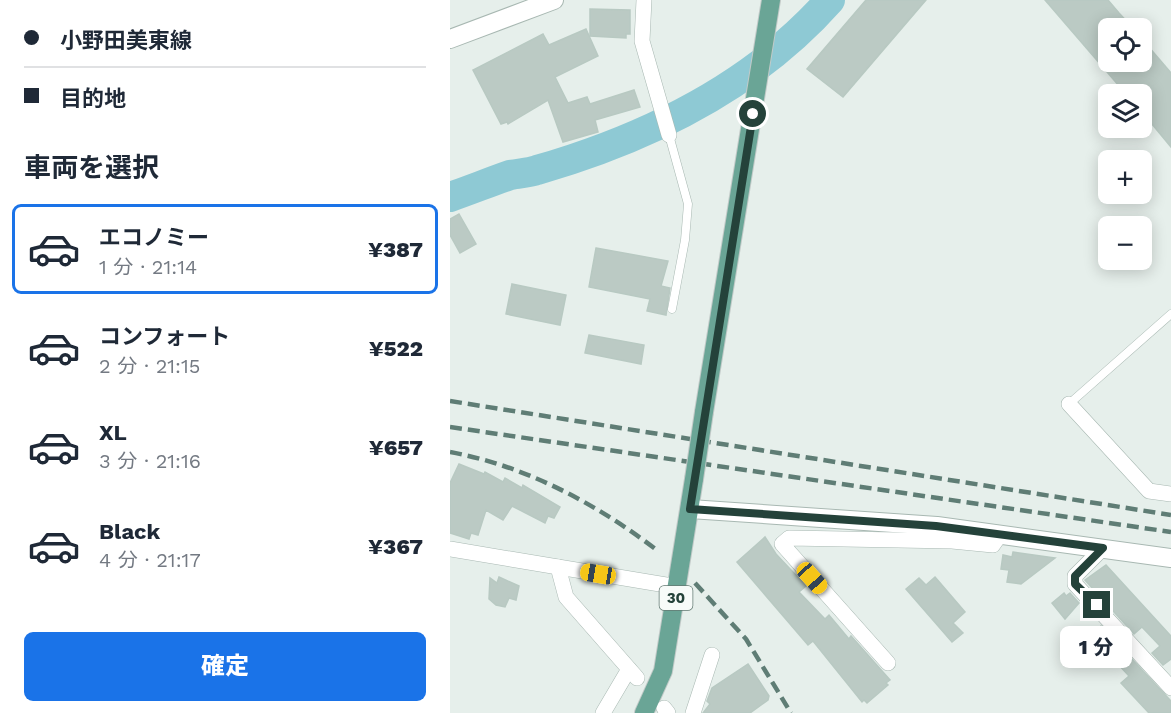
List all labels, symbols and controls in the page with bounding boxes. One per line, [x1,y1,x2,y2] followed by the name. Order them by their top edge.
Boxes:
[1098,18,1152,270] map controls
[1098,18,1152,72] button: locate
[60,28,192,53] text: 小野田美東線
[1098,84,1152,138] button: layers
[60,86,126,111] text: 目的地
[739,100,766,127] route start
[1098,150,1152,204] button: +
[24,152,159,184] text: 車両を選択
[1098,216,1152,270] button: −
[27,222,81,276] icon: car
[99,225,209,250] text: エコノミー
[368,237,423,262] text: ¥387
[99,255,197,279] text: 1 分 · 21:14
[27,321,81,375] icon: car
[99,324,230,349] text: コンフォート
[369,336,423,361] text: ¥522
[99,354,200,378] text: 2 分 · 21:15
[27,420,81,474] icon: car
[99,420,127,445] text: XL
[369,435,423,460] text: ¥657
[99,449,201,473] text: 3 分 · 21:16
[27,519,81,573] icon: car
[99,519,160,544] text: Black
[368,534,423,559] text: ¥367
[99,548,201,572] text: 4 分 · 21:17
[793,559,831,597] car
[579,562,617,586] car
[660,586,692,610] road number: 30
[1083,591,1110,618] route end
[1061,626,1133,668] callout: 1 分
[24,632,426,701] button: 確定
[1079,635,1113,659] text: 1 分

